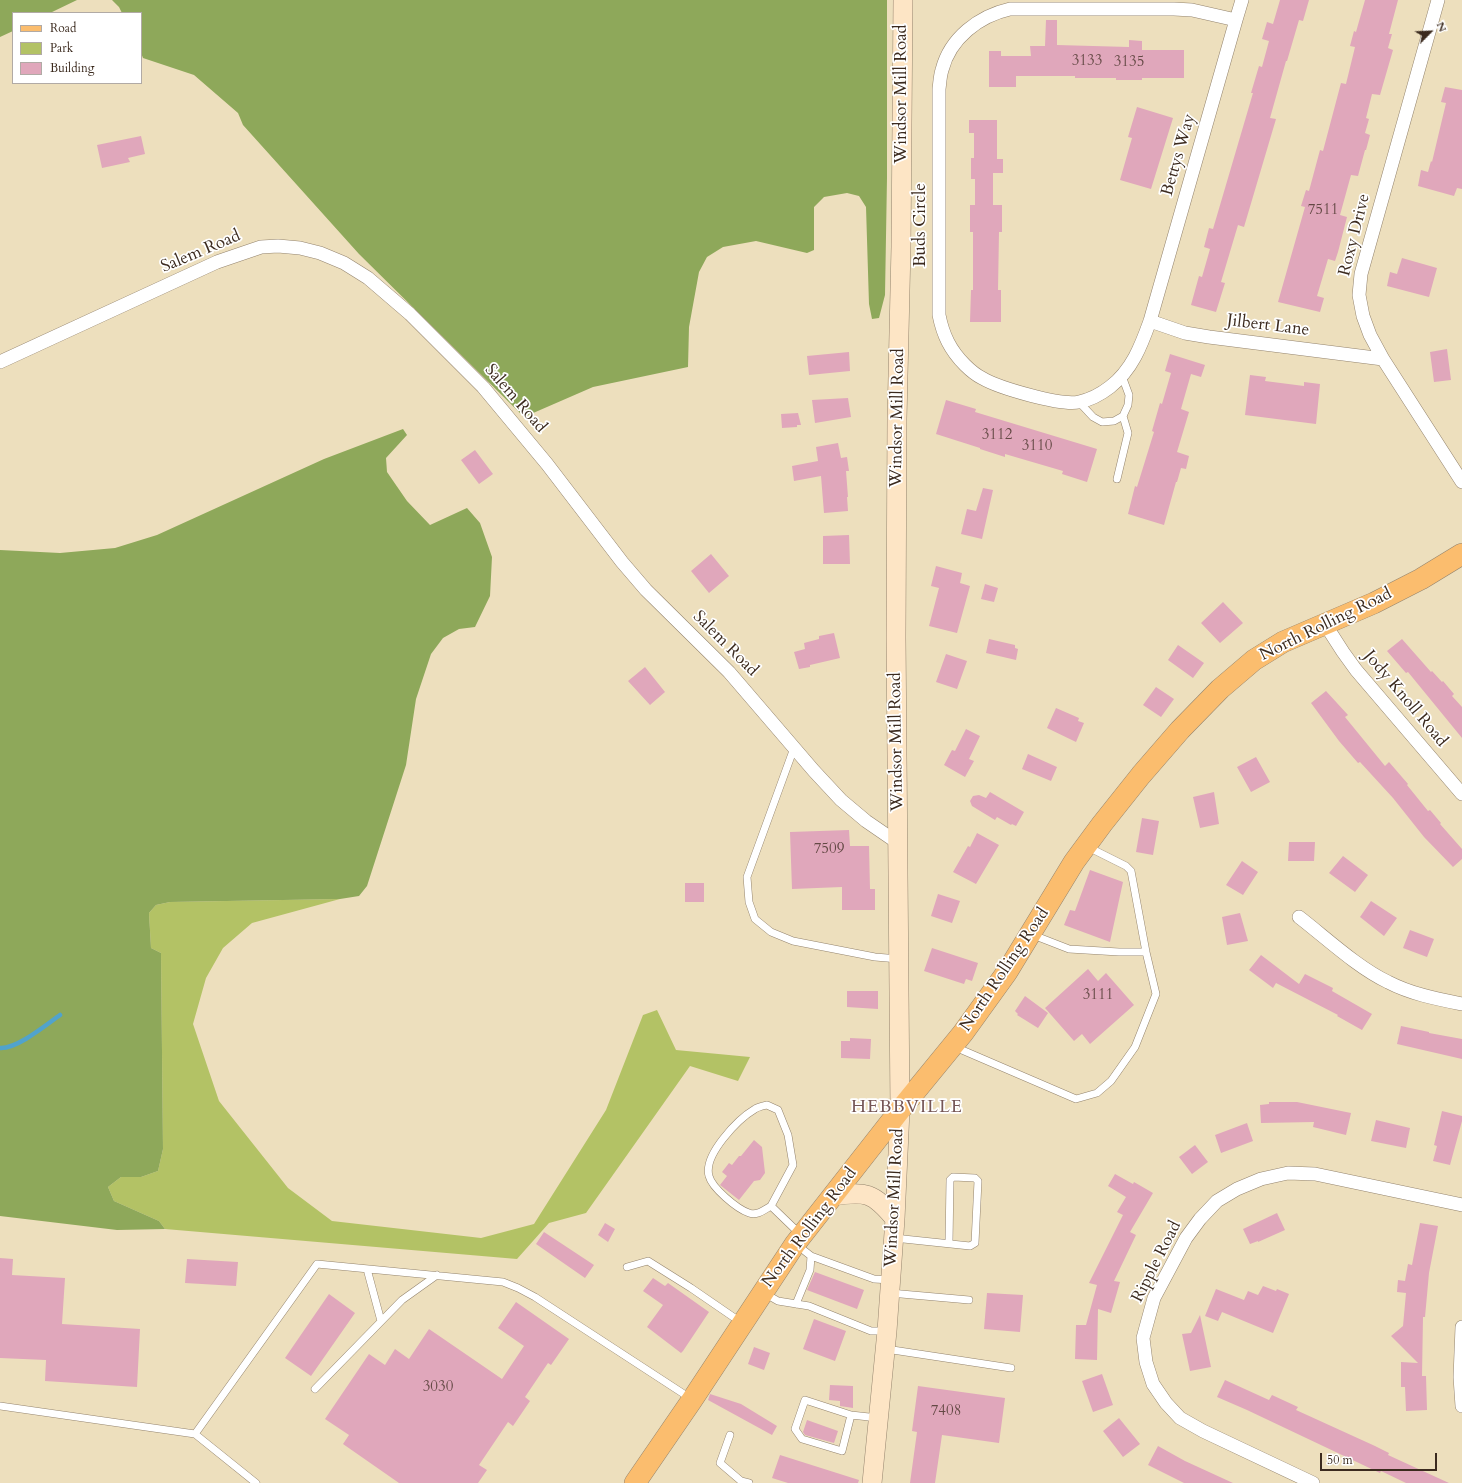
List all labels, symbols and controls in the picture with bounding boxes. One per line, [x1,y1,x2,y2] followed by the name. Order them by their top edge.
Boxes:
[12,12,142,84] legend
[1410,12,1450,52] north arrow
[1433,19,1450,34] text: N
[50,20,76,36] text: Road
[892,24,912,164] street label: Windsor Mill Road
[50,40,73,56] text: Park
[1072,53,1102,71] house number: 3133
[1114,54,1144,72] house number: 3135
[50,60,94,76] text: Building
[1158,112,1200,198] street label: Bettys Way
[911,183,931,267] street label: Buds Circle
[1335,192,1375,278] street label: Roxy Drive
[1308,202,1338,220] house number: 7511
[158,226,244,278] street label: Salem Road
[1226,311,1310,341] street label: Jilbert Lane
[887,348,909,488] street label: Windsor Mill Road
[480,361,550,437] street label: Salem Road
[982,427,1012,445] house number: 3112
[1022,438,1052,456] house number: 3110
[1257,584,1395,666] street label: North Rolling Road
[688,607,762,681] street label: Salem Road
[1359,647,1451,751] street label: Jody Knoll Road
[886,672,908,812] street label: Windsor Mill Road
[814,841,844,859] house number: 7509
[956,904,1054,1036] street label: North Rolling Road
[1083,987,1113,1005] house number: 3111
[851,1097,963,1119] district label: HEBBVILLE
[881,1128,909,1268] street label: Windsor Mill Road
[758,1164,862,1292] street label: North Rolling Road
[1128,1218,1186,1306] street label: Ripple Road
[423,1379,453,1397] house number: 3030
[931,1403,961,1421] house number: 7408
[1322,1445,1439,1471] scale bar
[1327,1452,1353,1468] text: 50 m

